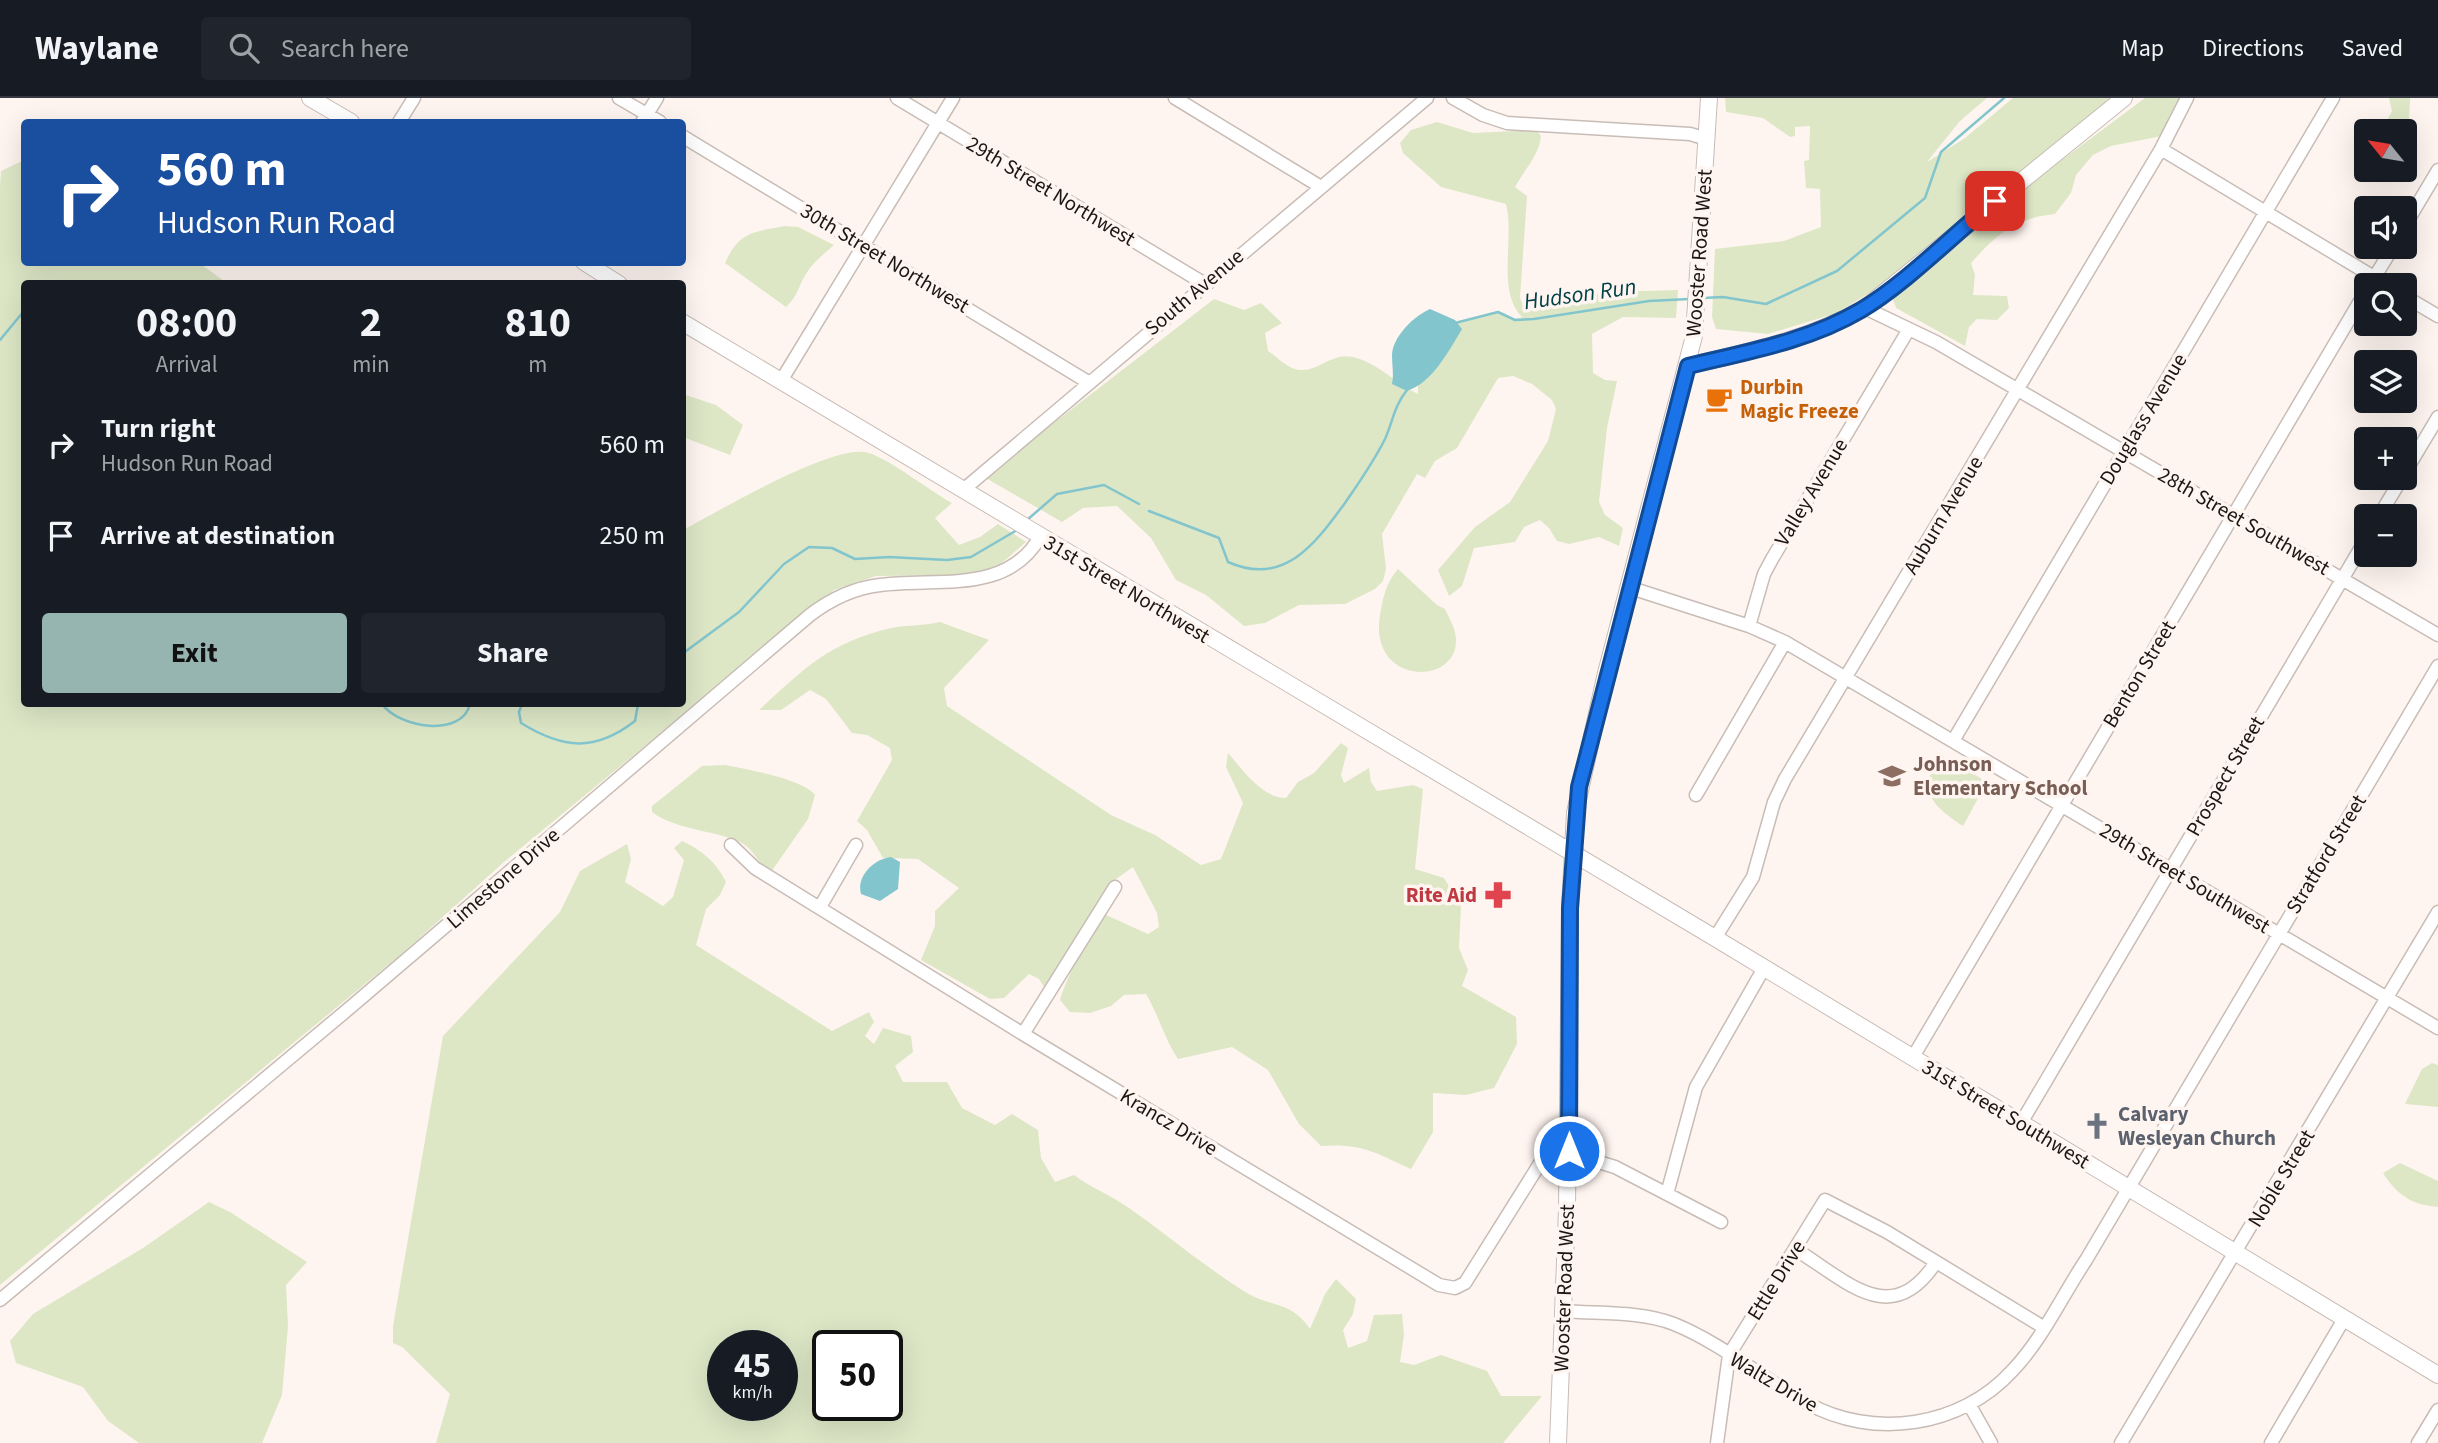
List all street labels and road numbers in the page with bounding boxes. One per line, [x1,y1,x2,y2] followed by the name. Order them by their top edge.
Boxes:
[961,129,1141,253] street label: 29th Street Northwest
[1678,168,1720,338] street label: Wooster Road West
[795,196,975,320] street label: 30th Street Northwest
[1138,241,1250,343] street label: South Avenue
[2092,348,2194,490] street label: Douglass Avenue
[1767,432,1855,552] street label: Valley Avenue
[1896,450,1990,580] street label: Auburn Avenue
[2153,460,2335,582] street label: 28th Street Southwest
[1038,527,1216,651] street label: 31st Street Northwest
[2095,615,2183,733] street label: Benton Street
[2178,710,2272,842] street label: Prospect Street
[2278,789,2374,919] street label: Stratford Street
[2094,815,2276,941] street label: 29th Street Southwest
[440,820,566,936] street label: Limestone Drive
[1916,1052,2096,1176] street label: 31st Street Southwest
[1114,1081,1224,1163] street label: Krancz Drive
[2240,1123,2322,1233] street label: Noble Street
[1546,1204,1582,1372] street label: Wooster Road West
[1739,1234,1813,1326] street label: Ettle Drive
[1724,1345,1824,1419] street label: Waltz Drive

